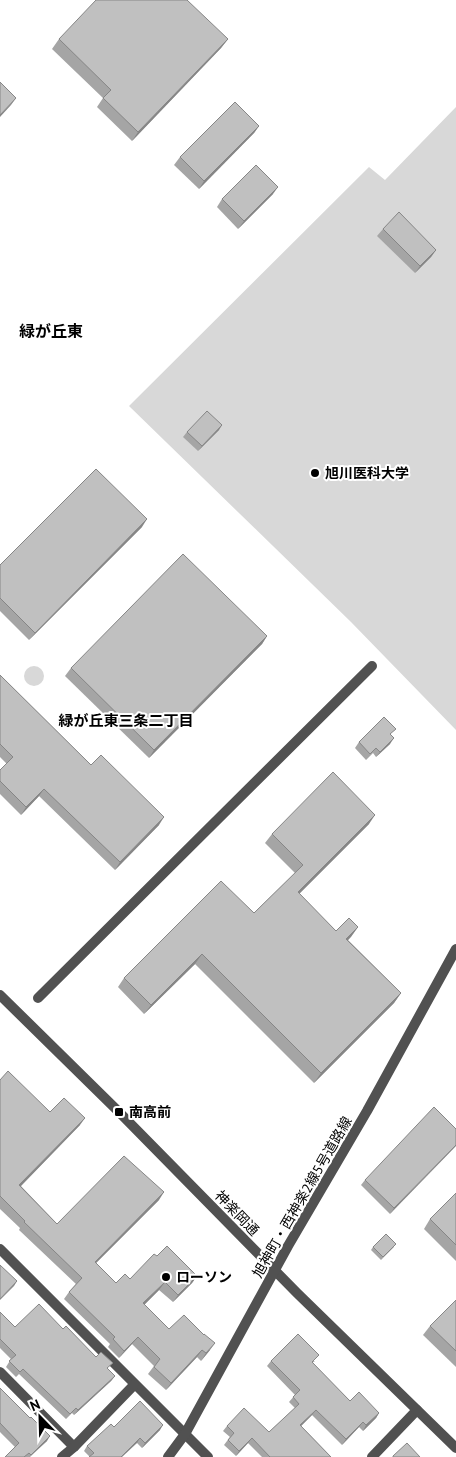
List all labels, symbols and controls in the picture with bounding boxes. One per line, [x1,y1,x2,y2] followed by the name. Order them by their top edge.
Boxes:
[19,321,83,341] district label: 緑が丘東
[325,464,409,482] place label: 旭川医科大学
[309,467,321,479] marker: 旭川医科大学
[58,711,194,730] district label: 緑が丘東三条二丁目
[129,1103,171,1121] place label: 南高前
[113,1106,125,1118] marker: 南高前
[248,1113,356,1281] street label: 旭神町・西神楽2線5号道路線
[211,1187,263,1239] street label: 神楽岡通
[176,1268,232,1286] place label: ローソン
[160,1271,172,1283] marker: ローソン
[15,1392,65,1442] north arrow
[27,1395,43,1415] text: N

